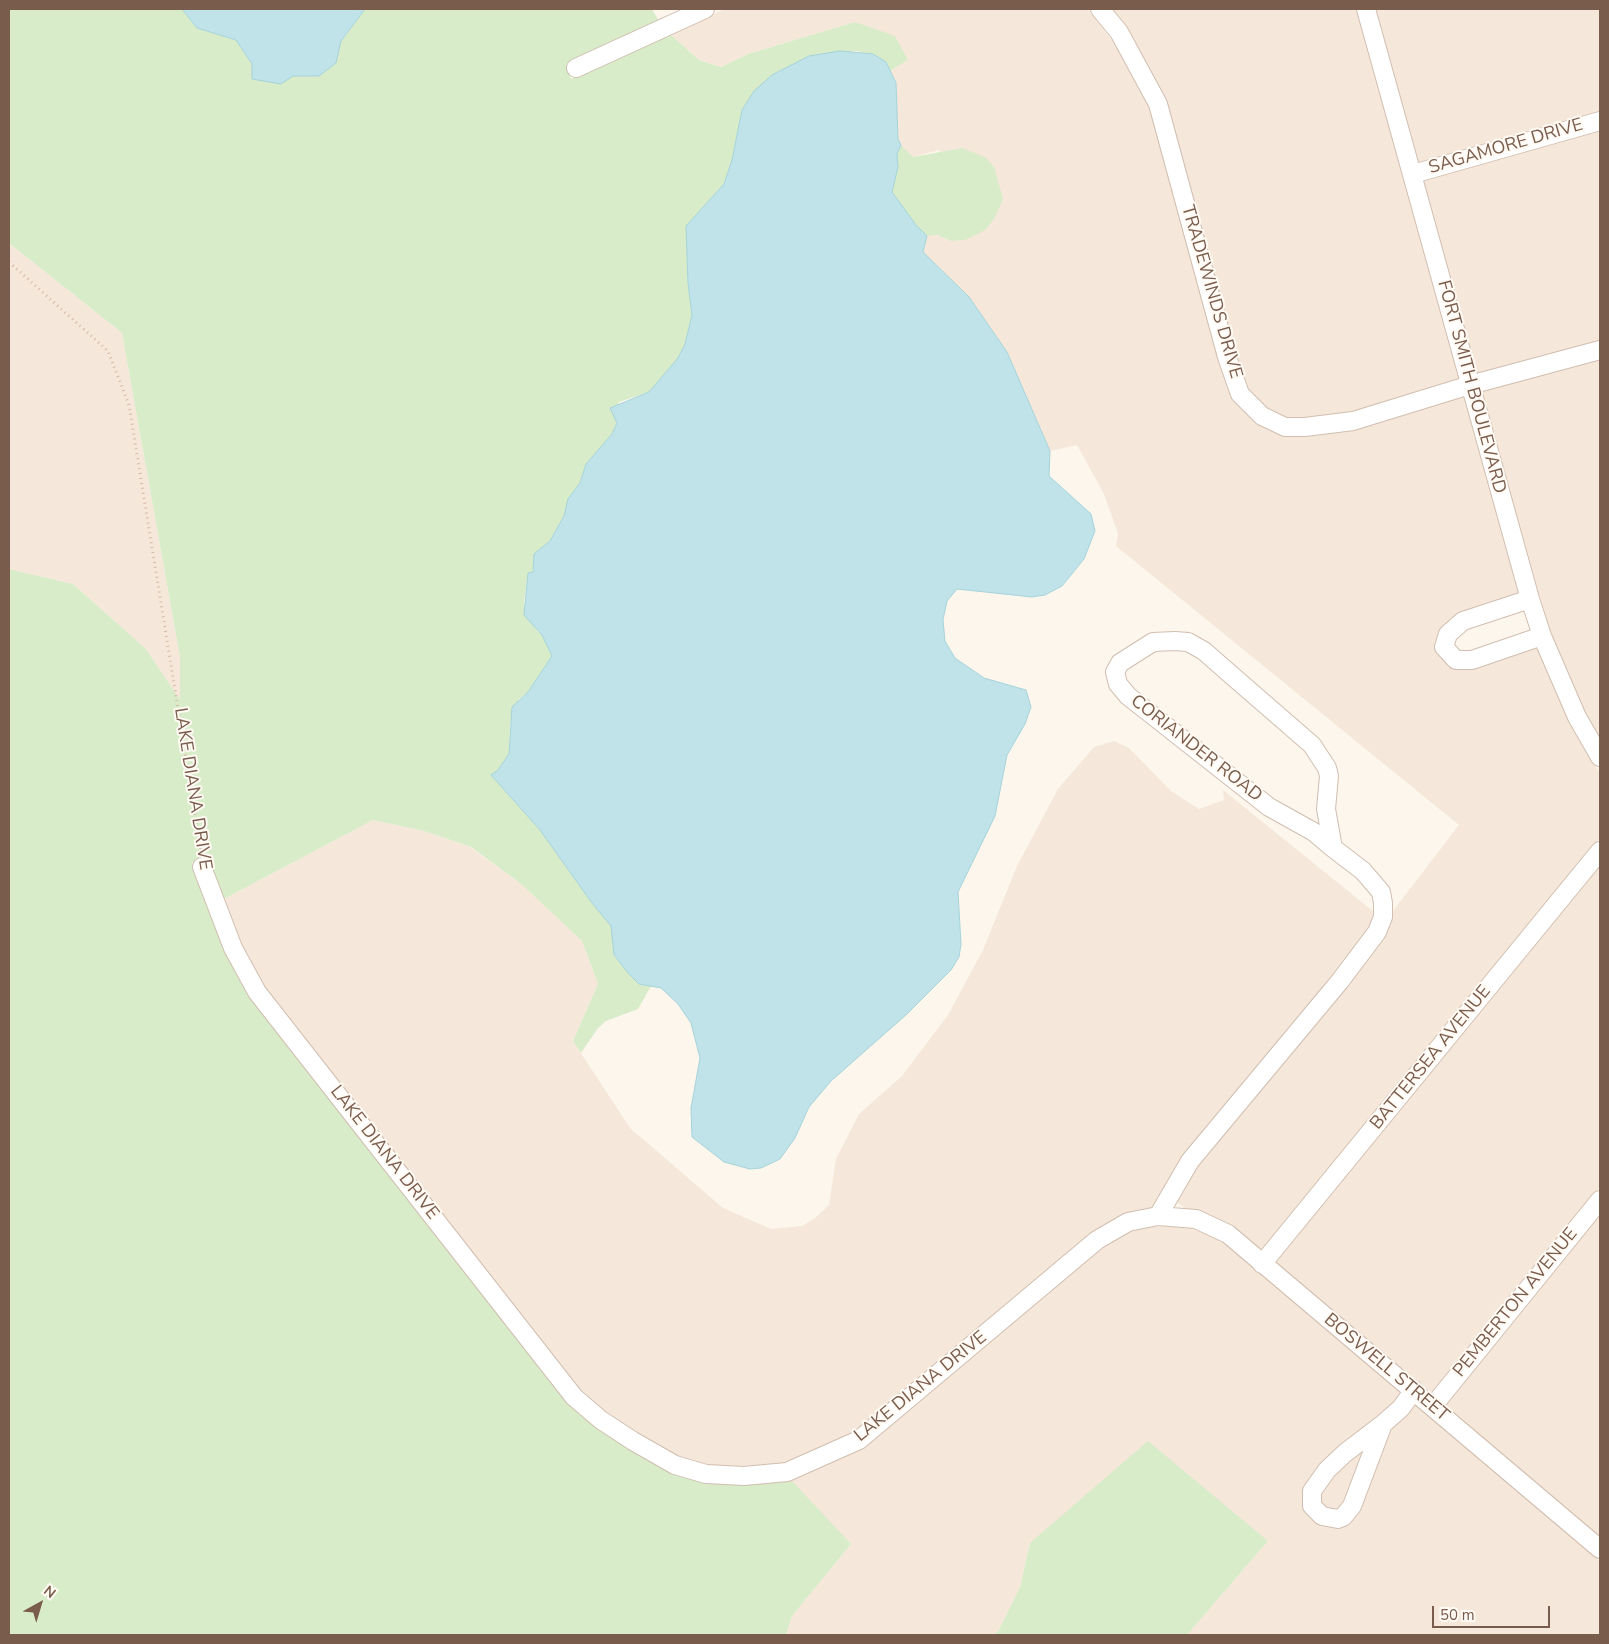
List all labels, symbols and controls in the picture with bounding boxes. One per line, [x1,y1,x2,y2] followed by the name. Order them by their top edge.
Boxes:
[1426,115,1586,179] street label: SAGAMORE DRIVE
[1176,203,1246,381] street label: TRADEWINDS DRIVE
[1432,278,1510,496] street label: FORT SMITH BOULEVARD
[1126,691,1266,807] street label: CORIANDER ROAD
[169,706,215,872] street label: LAKE DIANA DRIVE
[1366,982,1496,1134] street label: BATTERSEA AVENUE
[325,1082,443,1224] street label: LAKE DIANA DRIVE
[1449,1224,1583,1382] street label: PEMBERTON AVENUE
[1319,1309,1453,1427] street label: BOSWELL STREET
[850,1327,992,1447] street label: LAKE DIANA DRIVE
[15,1579,65,1629] north arrow
[40,1581,60,1603] text: N
[1434,1596,1552,1628] scale bar
[1440,1605,1475,1625] text: 50 m

